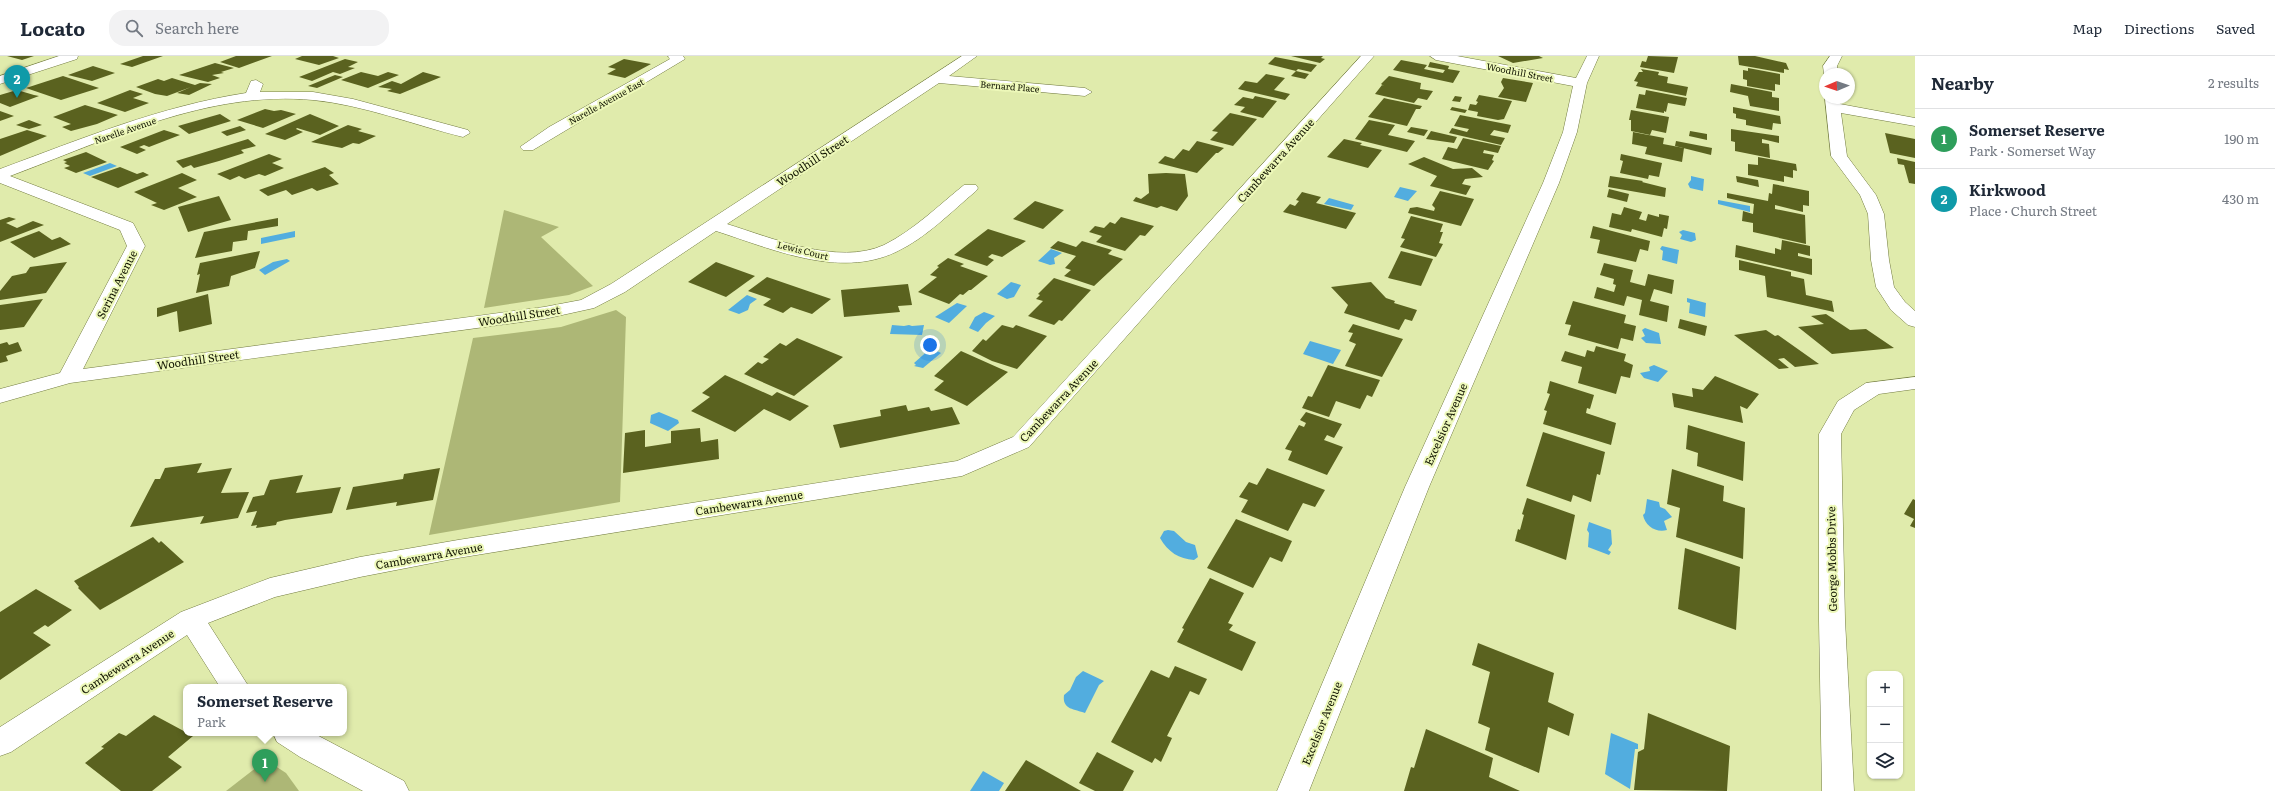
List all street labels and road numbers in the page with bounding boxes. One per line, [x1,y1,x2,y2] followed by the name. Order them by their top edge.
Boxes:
[1485,59,1555,85] street label: Woodhill Street
[566,74,647,128] street label: Narelle Avenue East
[980,76,1040,96] street label: Bernard Place
[92,113,158,147] street label: Narelle Avenue
[1233,114,1317,206] street label: Cambewarra Avenue
[773,130,851,189] street label: Woodhill Street
[776,237,830,263] street label: Lewis Court
[92,247,140,321] street label: Serina Avenue
[477,301,562,329] street label: Woodhill Street
[156,345,241,373] street label: Woodhill Street
[1015,355,1101,445] street label: Cambewarra Avenue
[1420,380,1470,468] street label: Excelsior Avenue
[694,486,804,518] street label: Cambewarra Avenue
[1822,506,1840,612] street label: George Mobbs Drive
[374,538,484,572] street label: Cambewarra Avenue
[77,625,177,697] street label: Cambewarra Avenue
[1297,679,1345,767] street label: Excelsior Avenue

